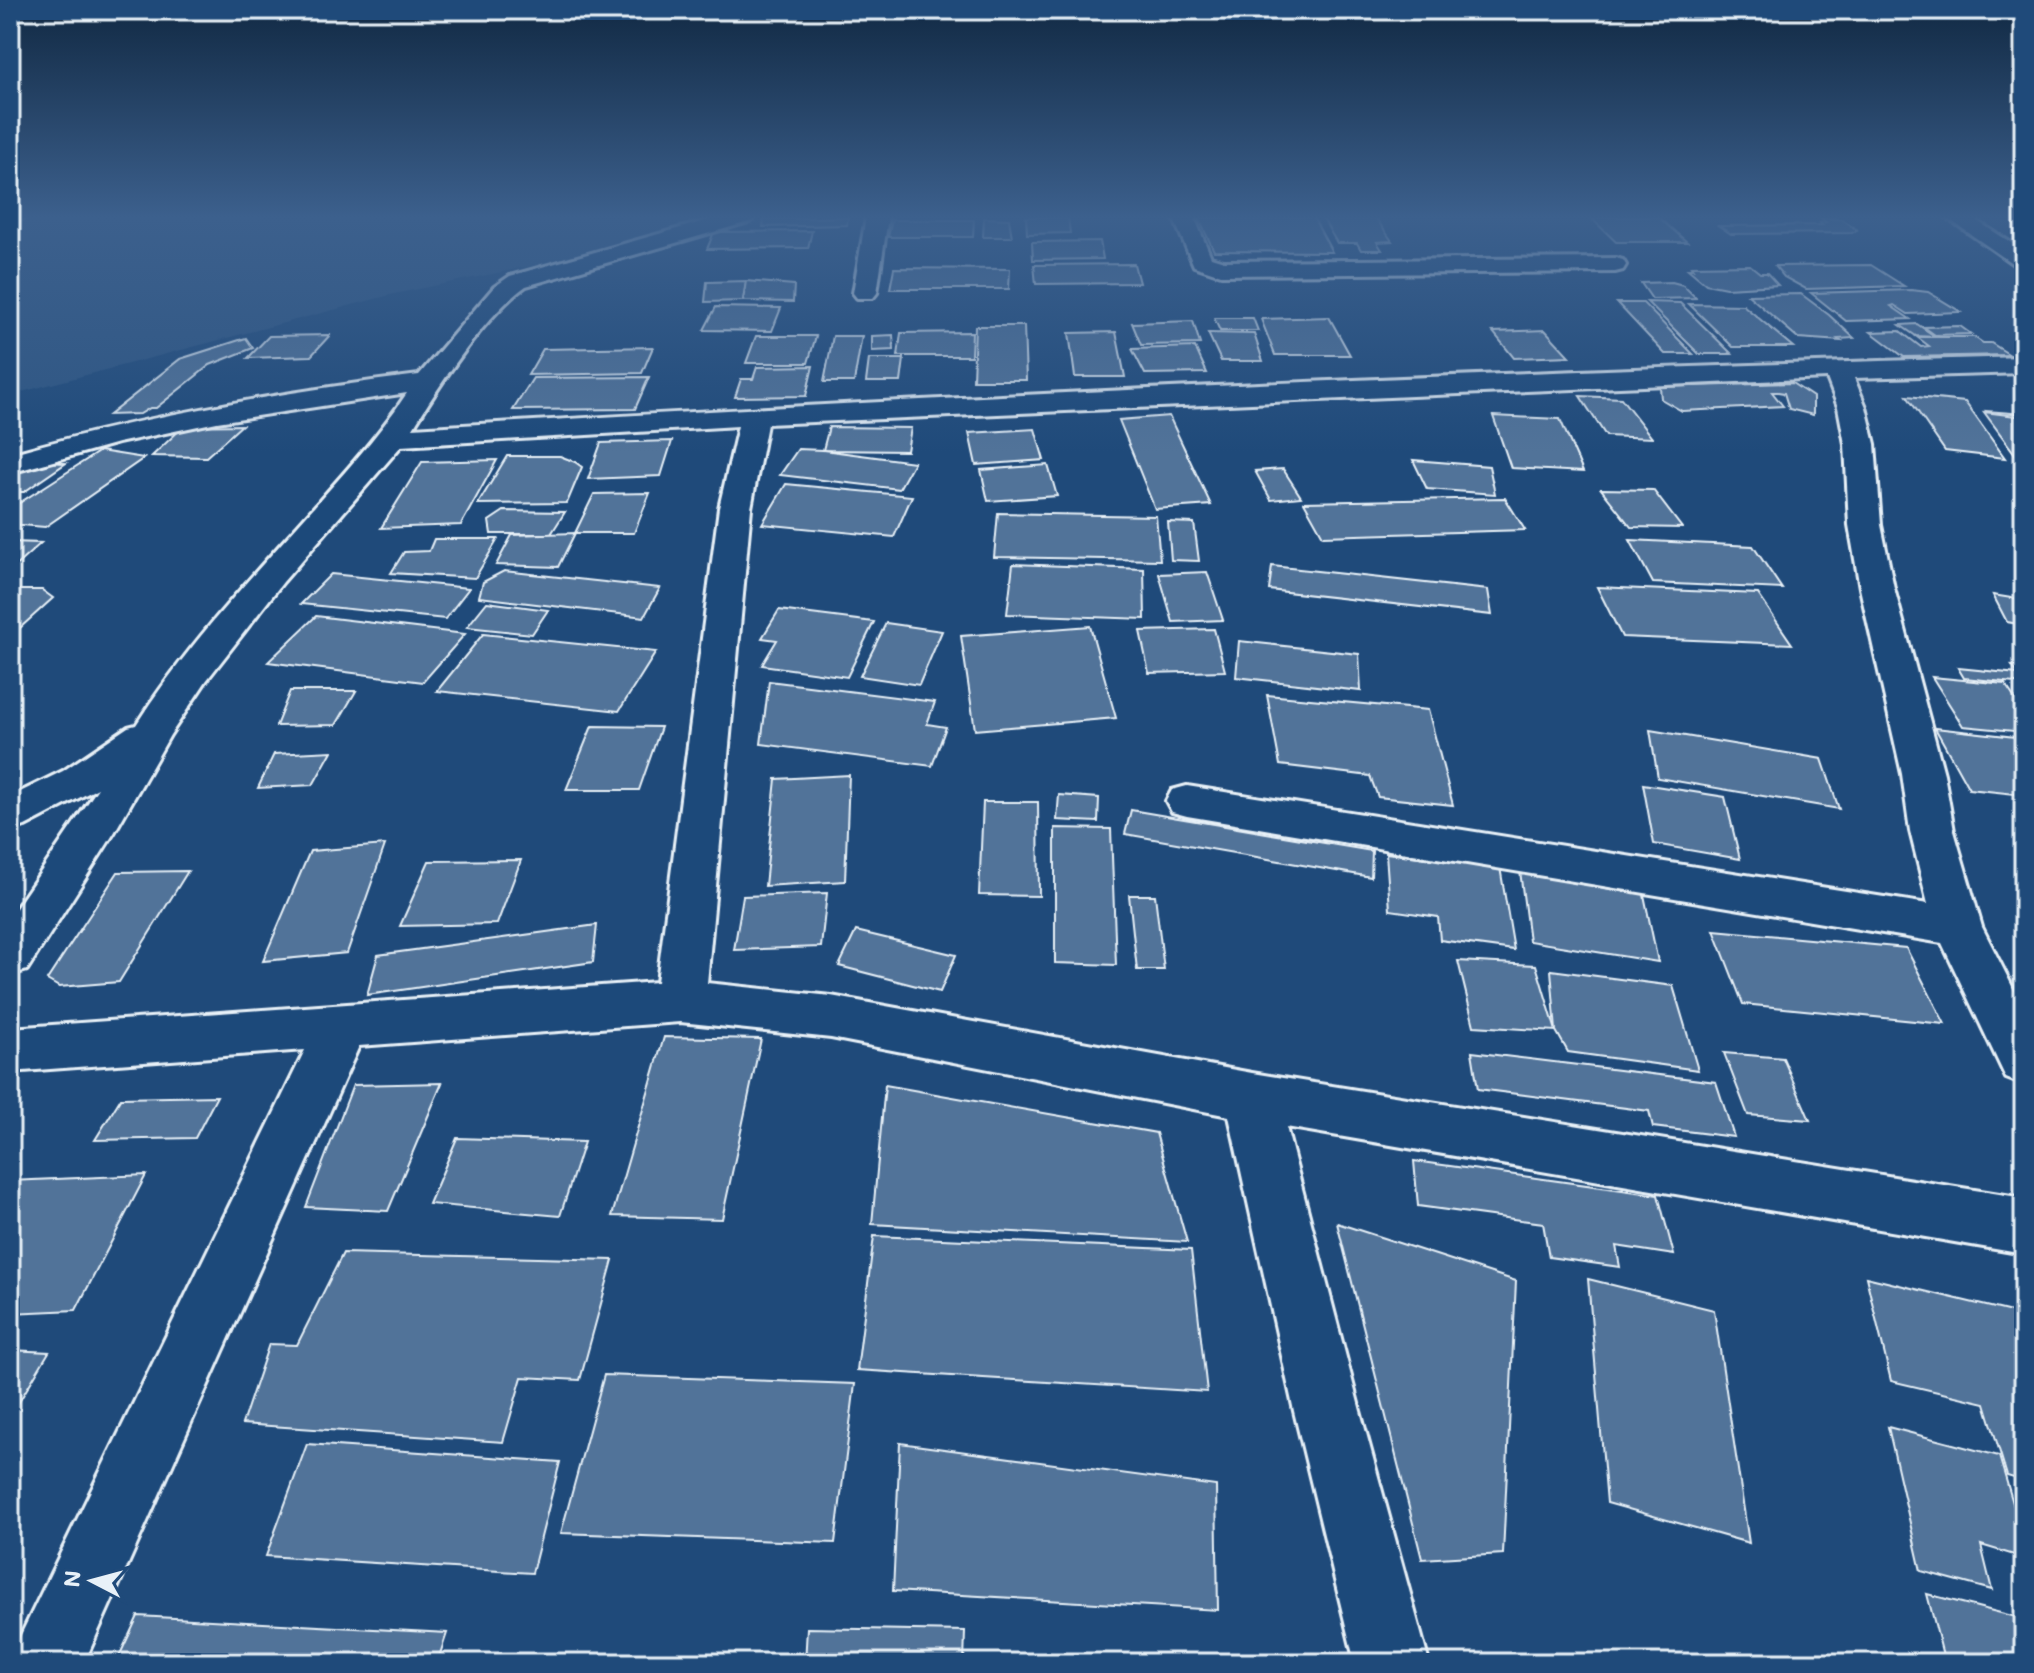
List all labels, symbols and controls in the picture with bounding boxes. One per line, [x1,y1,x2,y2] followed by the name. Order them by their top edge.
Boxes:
[52,1541,132,1621] north arrow
[56,1569,87,1589] text: N

